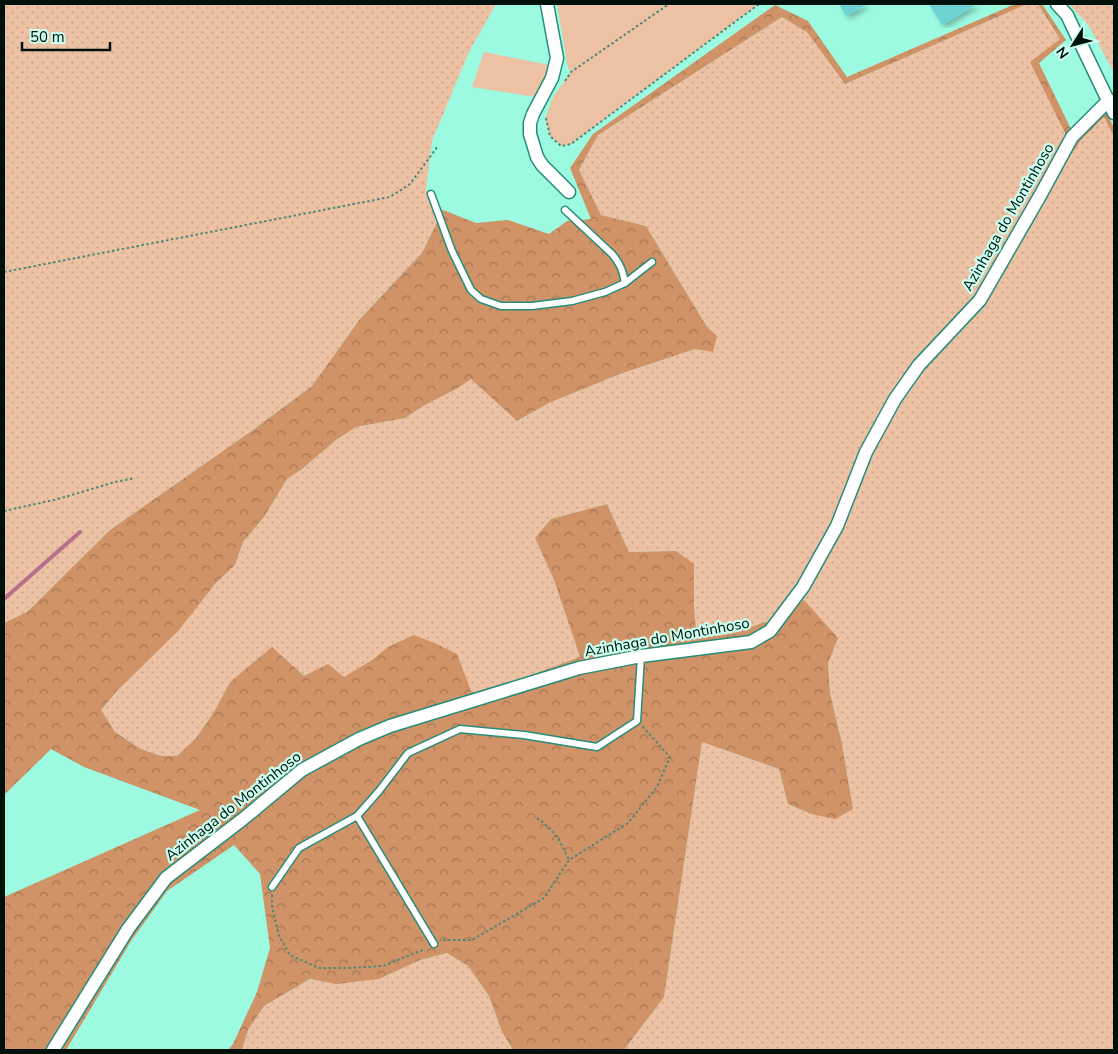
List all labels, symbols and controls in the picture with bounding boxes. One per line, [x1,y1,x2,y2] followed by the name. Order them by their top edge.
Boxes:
[22,20,110,52] scale bar
[1048,20,1098,70] north arrow
[30,27,65,47] text: 50 m
[1052,43,1074,62] text: N
[958,140,1058,294] street label: Azinhaga do Montinhoso
[583,613,751,661] street label: Azinhaga do Montinhoso
[161,747,305,865] street label: Azinhaga do Montinhoso

